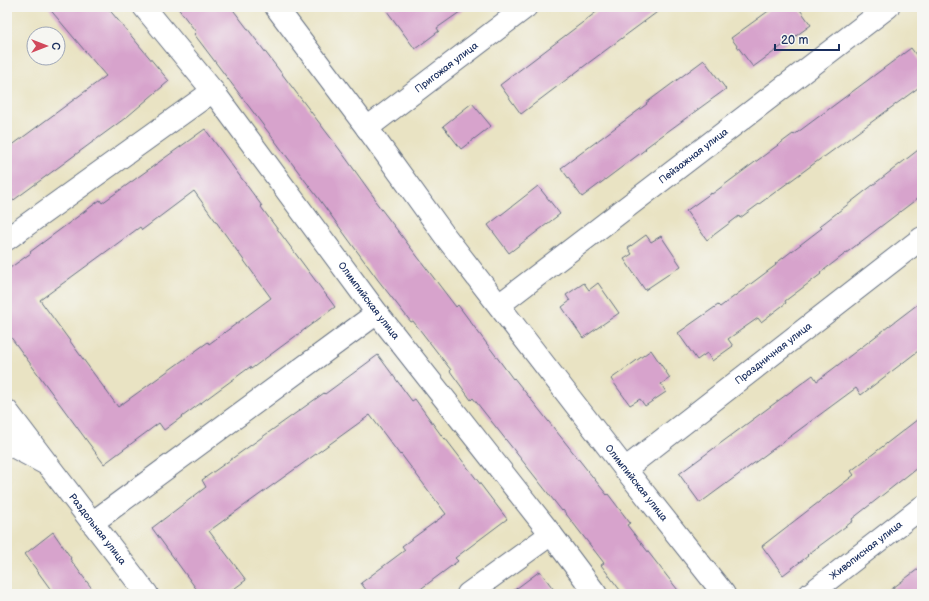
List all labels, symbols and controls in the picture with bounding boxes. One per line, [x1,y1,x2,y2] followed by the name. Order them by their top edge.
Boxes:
[26,26,66,66] north arrow
[775,26,839,52] scale bar
[781,33,808,48] text: 20 m
[413,40,481,95] street label: Пригожая улица
[49,42,62,50] text: С
[656,126,731,186] street label: Пейзажная улица
[335,260,402,342] street label: Олимпийская улица
[733,320,814,387] street label: Праздничная улица
[602,442,670,524] street label: Олимпийская улица
[66,491,128,567] street label: Раздольная улица
[827,518,905,582] street label: Живописная улица

